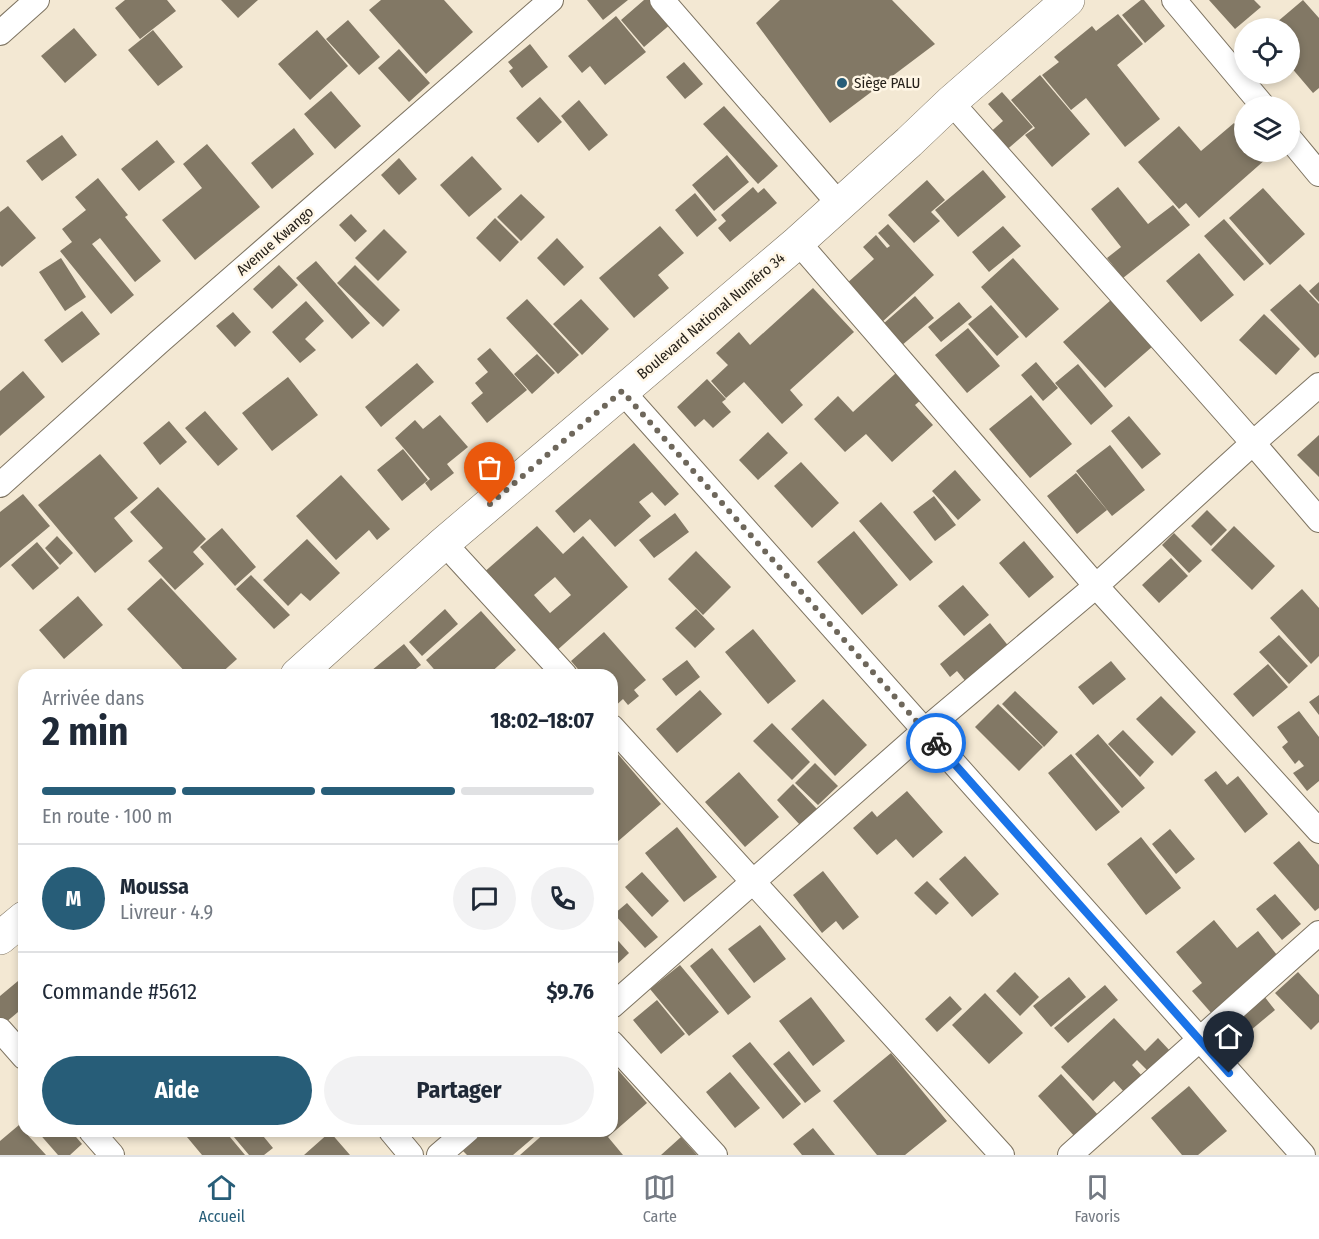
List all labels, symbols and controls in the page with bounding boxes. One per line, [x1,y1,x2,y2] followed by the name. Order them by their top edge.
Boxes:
[1234,18,1300,162] map controls
[1234,18,1300,84] button: locate
[854,74,920,92] place label: Siège PALU
[835,76,849,90] marker: Siège PALU
[1234,96,1300,162] button: layers
[233,203,317,279] street label: Avenue Kwango
[634,249,788,383] street label: Boulevard National Numéro 34
[464,442,515,504] pin
[473,451,506,484] icon: bag
[42,686,144,710] text: Arrivée dans
[490,707,594,734] text: 18:02–18:07
[42,709,128,755] text: 2 min
[906,713,966,773] courier
[920,727,953,760] icon: bike
[42,804,172,828] text: En route · 100 m
[453,867,516,930] button: chat
[531,867,594,930] button: phone
[120,873,189,900] text: Moussa
[66,885,81,912] text: M
[120,900,213,924] text: Livreur · 4.9
[42,978,197,1005] text: Commande #5612
[547,978,594,1005] text: $9.76
[1203,1011,1254,1073] pin
[1212,1020,1245,1053] icon: home
[42,1056,312,1125] button: Aide
[324,1056,594,1125] button: Partager
[199,1171,245,1226] tab: Accueil
[643,1171,677,1226] tab: Carte
[1075,1171,1120,1226] tab: Favoris

